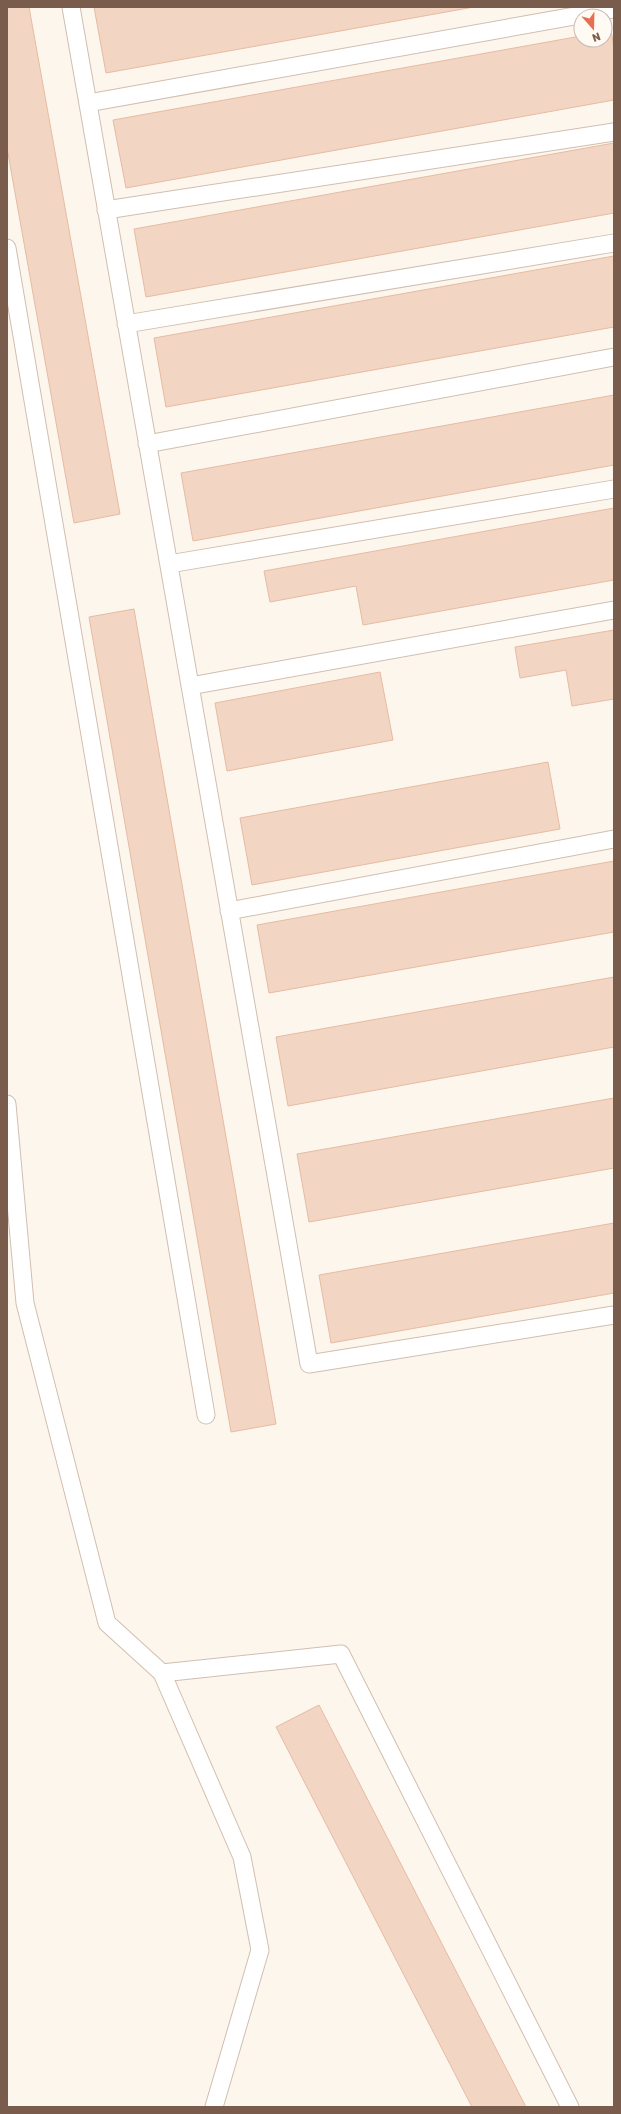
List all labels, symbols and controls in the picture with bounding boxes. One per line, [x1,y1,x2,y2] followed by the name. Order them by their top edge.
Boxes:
[573,8,613,48] north arrow
[590,29,602,44] text: N

